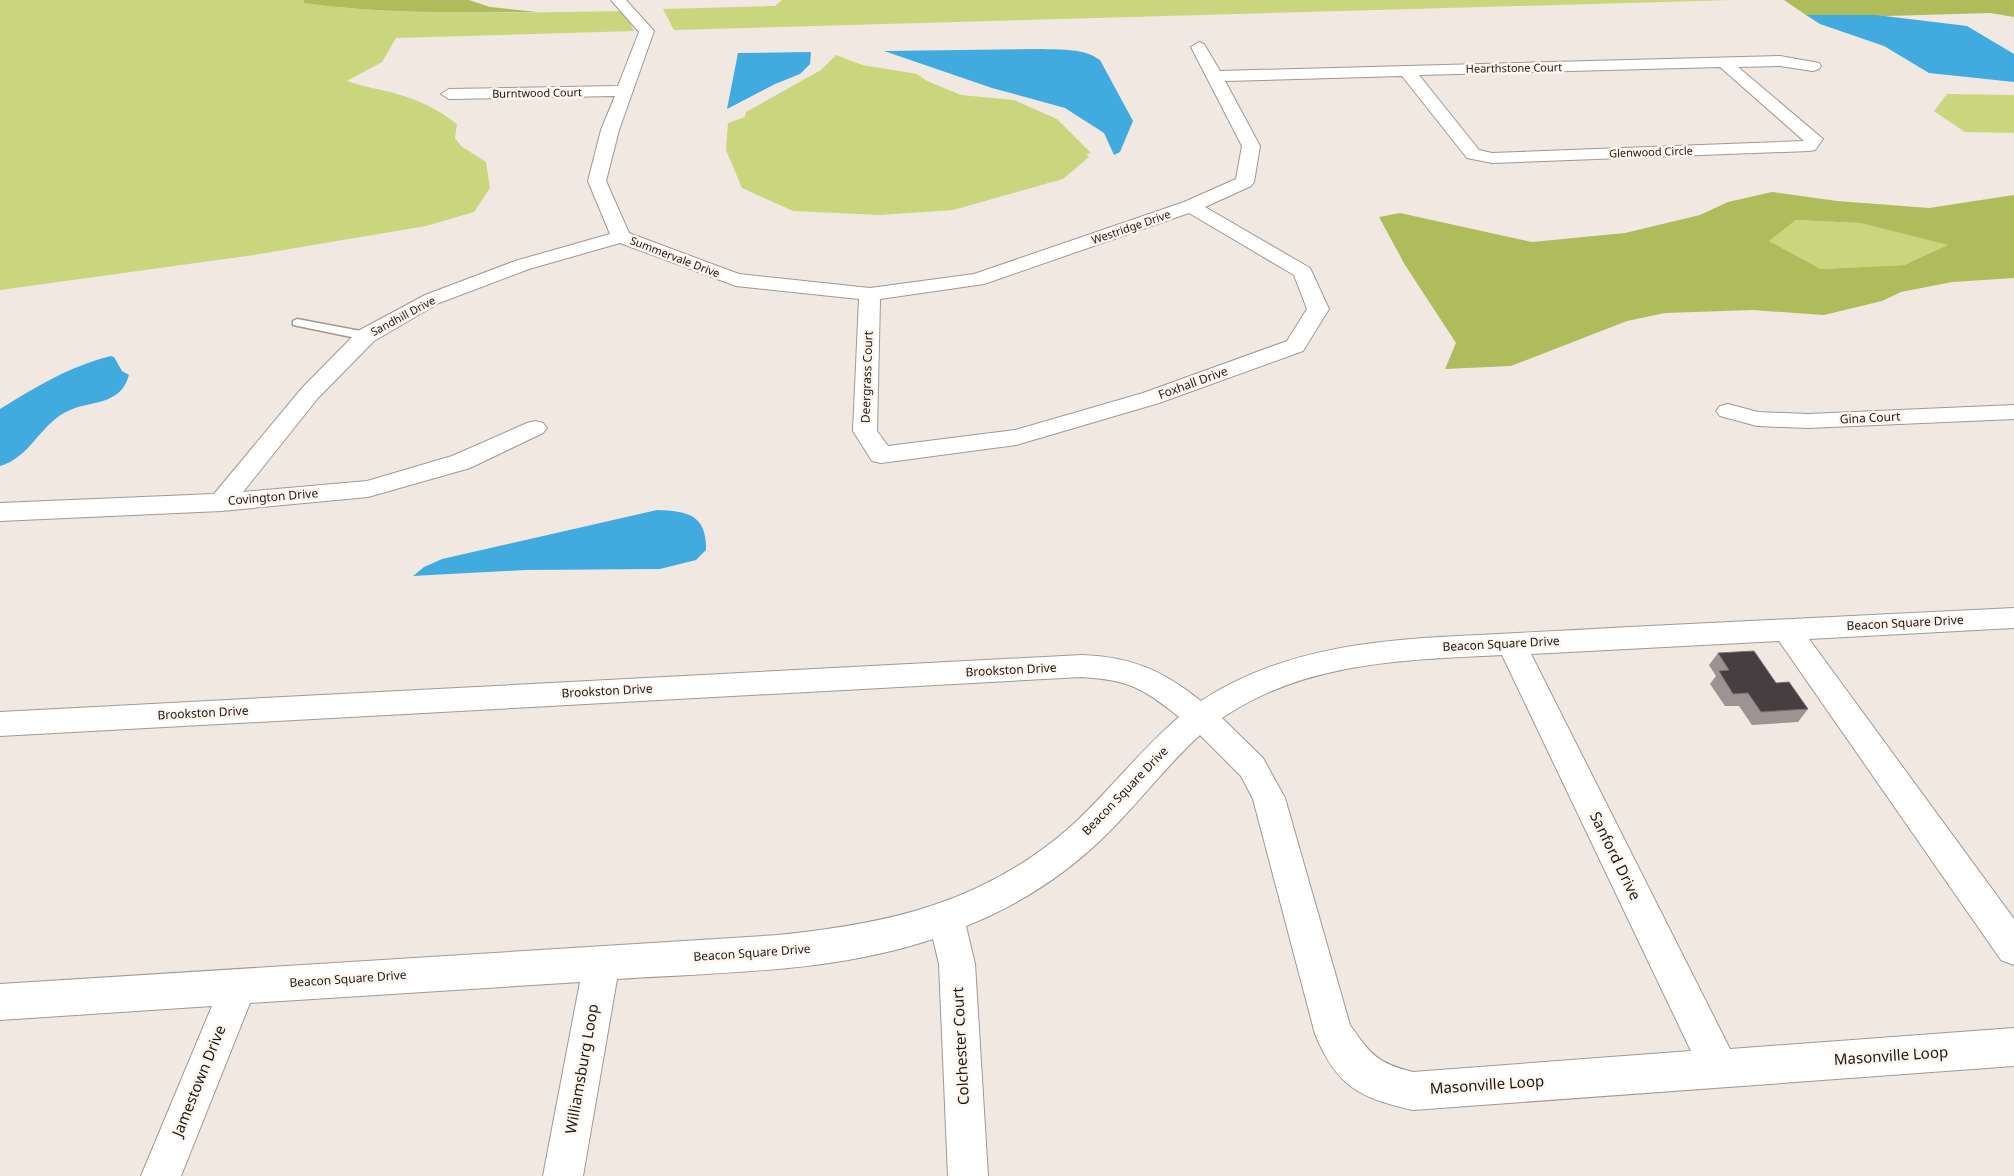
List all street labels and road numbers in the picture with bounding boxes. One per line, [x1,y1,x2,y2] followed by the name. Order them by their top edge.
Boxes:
[1466,59,1562,76] street label: Hearthstone Court
[492,84,582,101] street label: Burntwood Court
[1609,143,1693,160] street label: Glenwood Circle
[1089,206,1172,247] street label: Westridge Drive
[628,233,722,281] street label: Summervale Drive
[368,292,438,339] street label: Sandhill Drive
[856,330,877,423] street label: Deergrass Court
[1156,362,1230,403] street label: Foxhall Drive
[1839,407,1901,428] street label: Gina Court
[227,484,319,509] street label: Covington Drive
[1846,611,1964,634] street label: Beacon Square Drive
[1442,632,1560,655] street label: Beacon Square Drive
[965,659,1057,680] street label: Brookston Drive
[561,680,653,701] street label: Brookston Drive
[157,702,249,723] street label: Brookston Drive
[1078,742,1172,839] street label: Beacon Square Drive
[1586,808,1646,903] street label: Sanford Drive
[693,940,811,965] street label: Beacon Square Drive
[289,966,407,991] street label: Beacon Square Drive
[947,986,973,1105] street label: Colchester Court
[560,1002,602,1136] street label: Williamsburg Loop
[166,1022,230,1141] street label: Jamestown Drive
[1833,1041,1949,1069] street label: Masonville Loop
[1429,1070,1545,1098] street label: Masonville Loop

